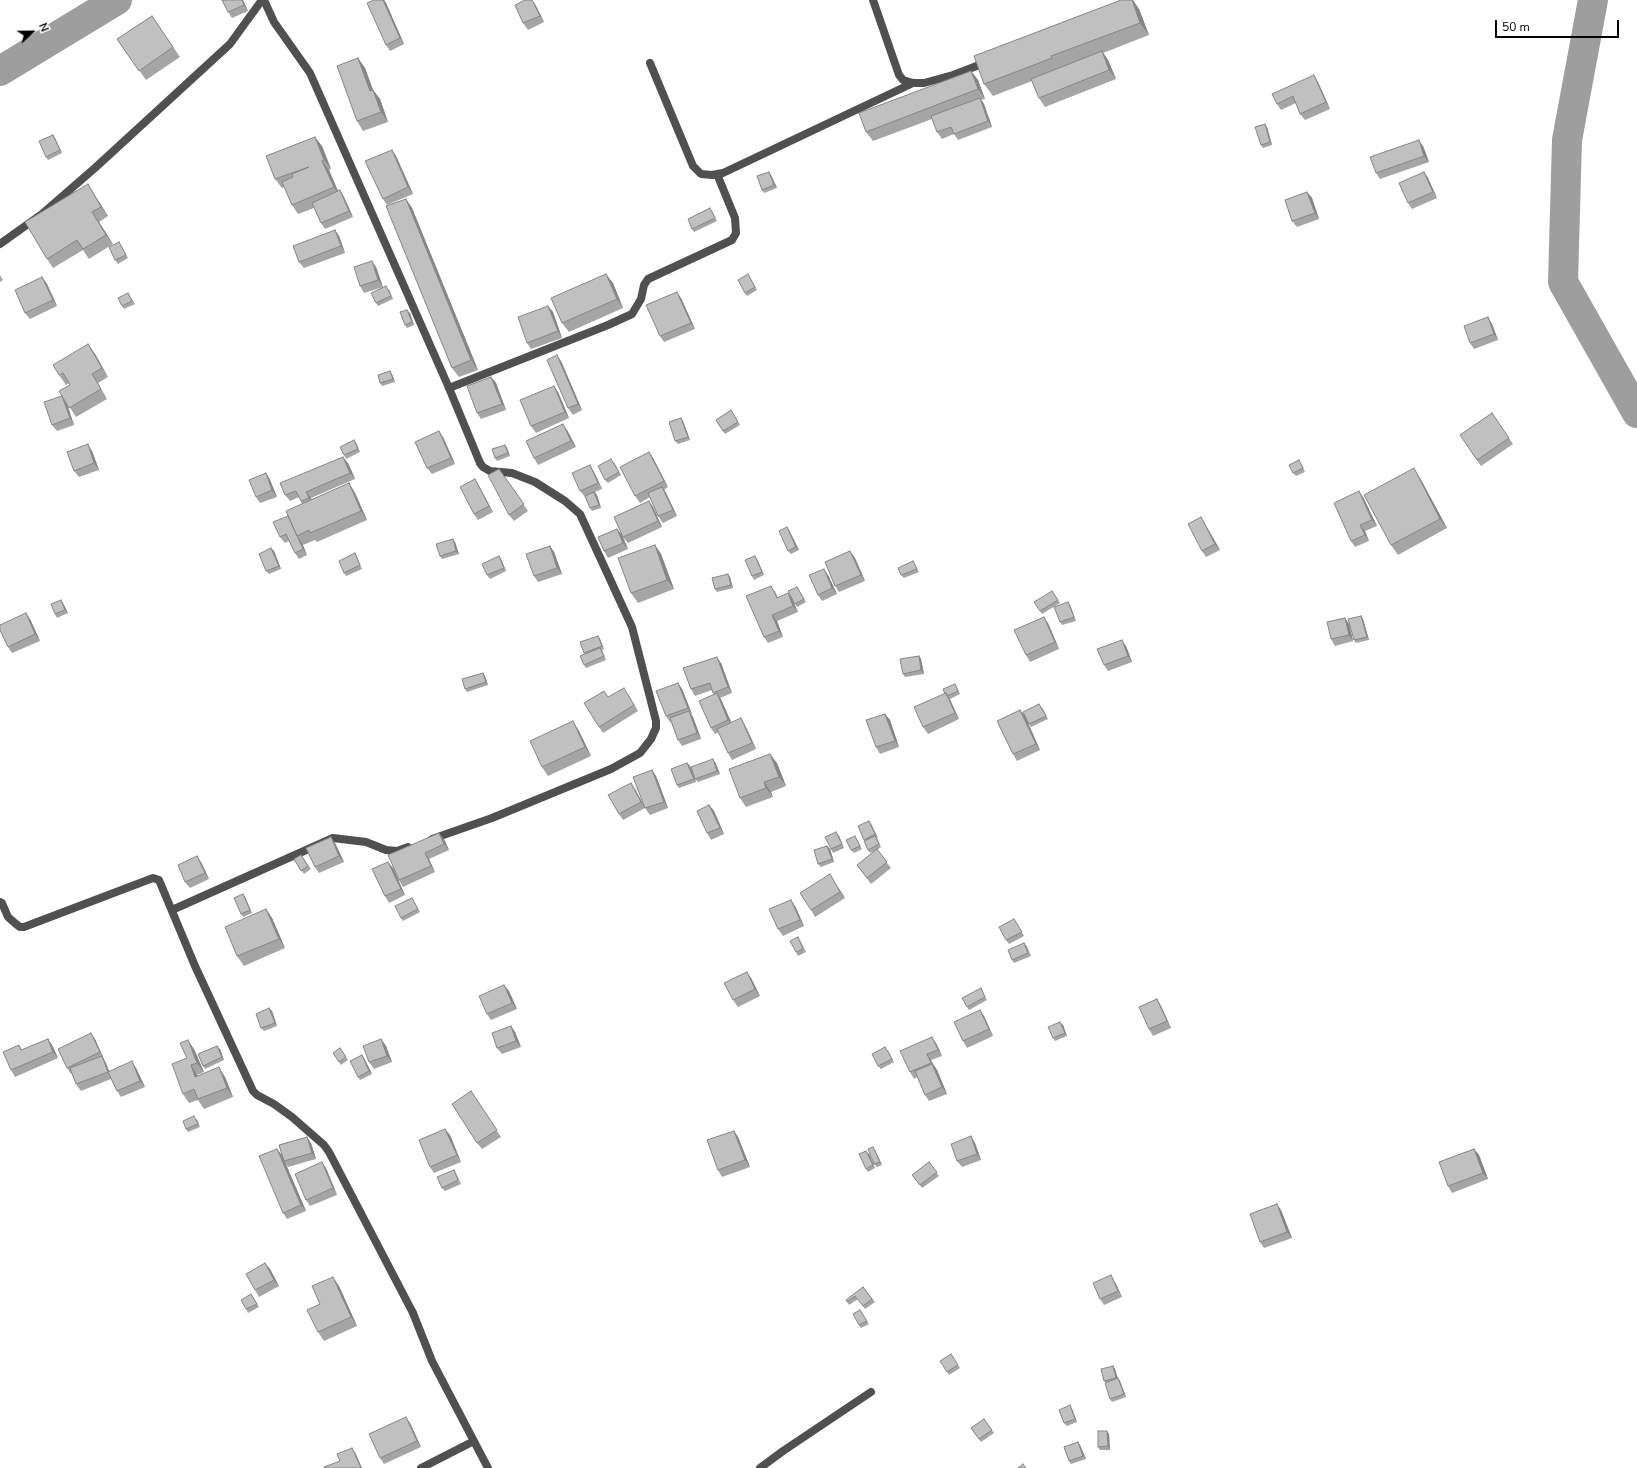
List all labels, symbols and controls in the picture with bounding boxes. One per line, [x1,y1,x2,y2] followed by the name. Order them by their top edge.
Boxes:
[12,12,52,52] north arrow
[1497,12,1621,38] scale bar
[1502,19,1530,35] text: 50 m
[35,21,52,34] text: N

